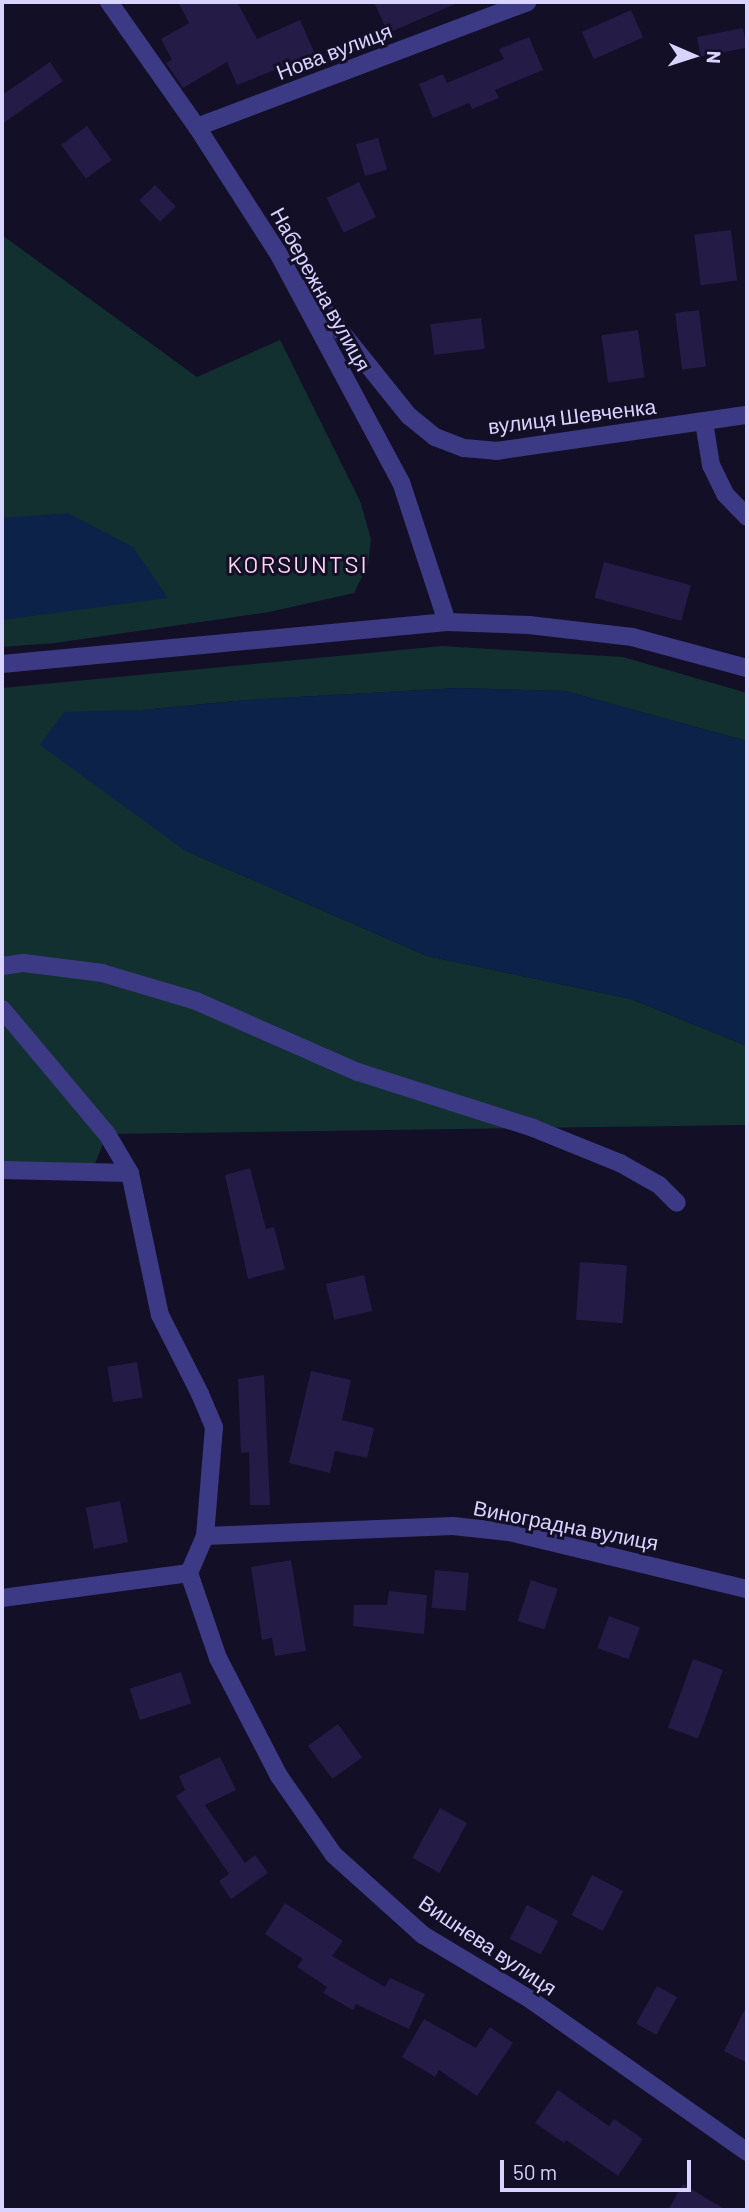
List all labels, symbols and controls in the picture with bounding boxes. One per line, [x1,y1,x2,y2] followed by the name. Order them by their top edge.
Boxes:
[273,17,395,85] street label: Нова вулиця
[658,21,728,91] north arrow
[703,50,726,64] text: N
[266,203,376,375] street label: Набережна вулиця
[487,393,657,439] street label: вулиця Шевченка
[228,550,368,578] district label: KORSUNTSI
[471,1495,661,1555] street label: Виноградна вулиця
[414,1890,562,2000] street label: Вишнева вулиця
[504,2146,695,2190] scale bar
[513,2159,557,2184] text: 50 m

